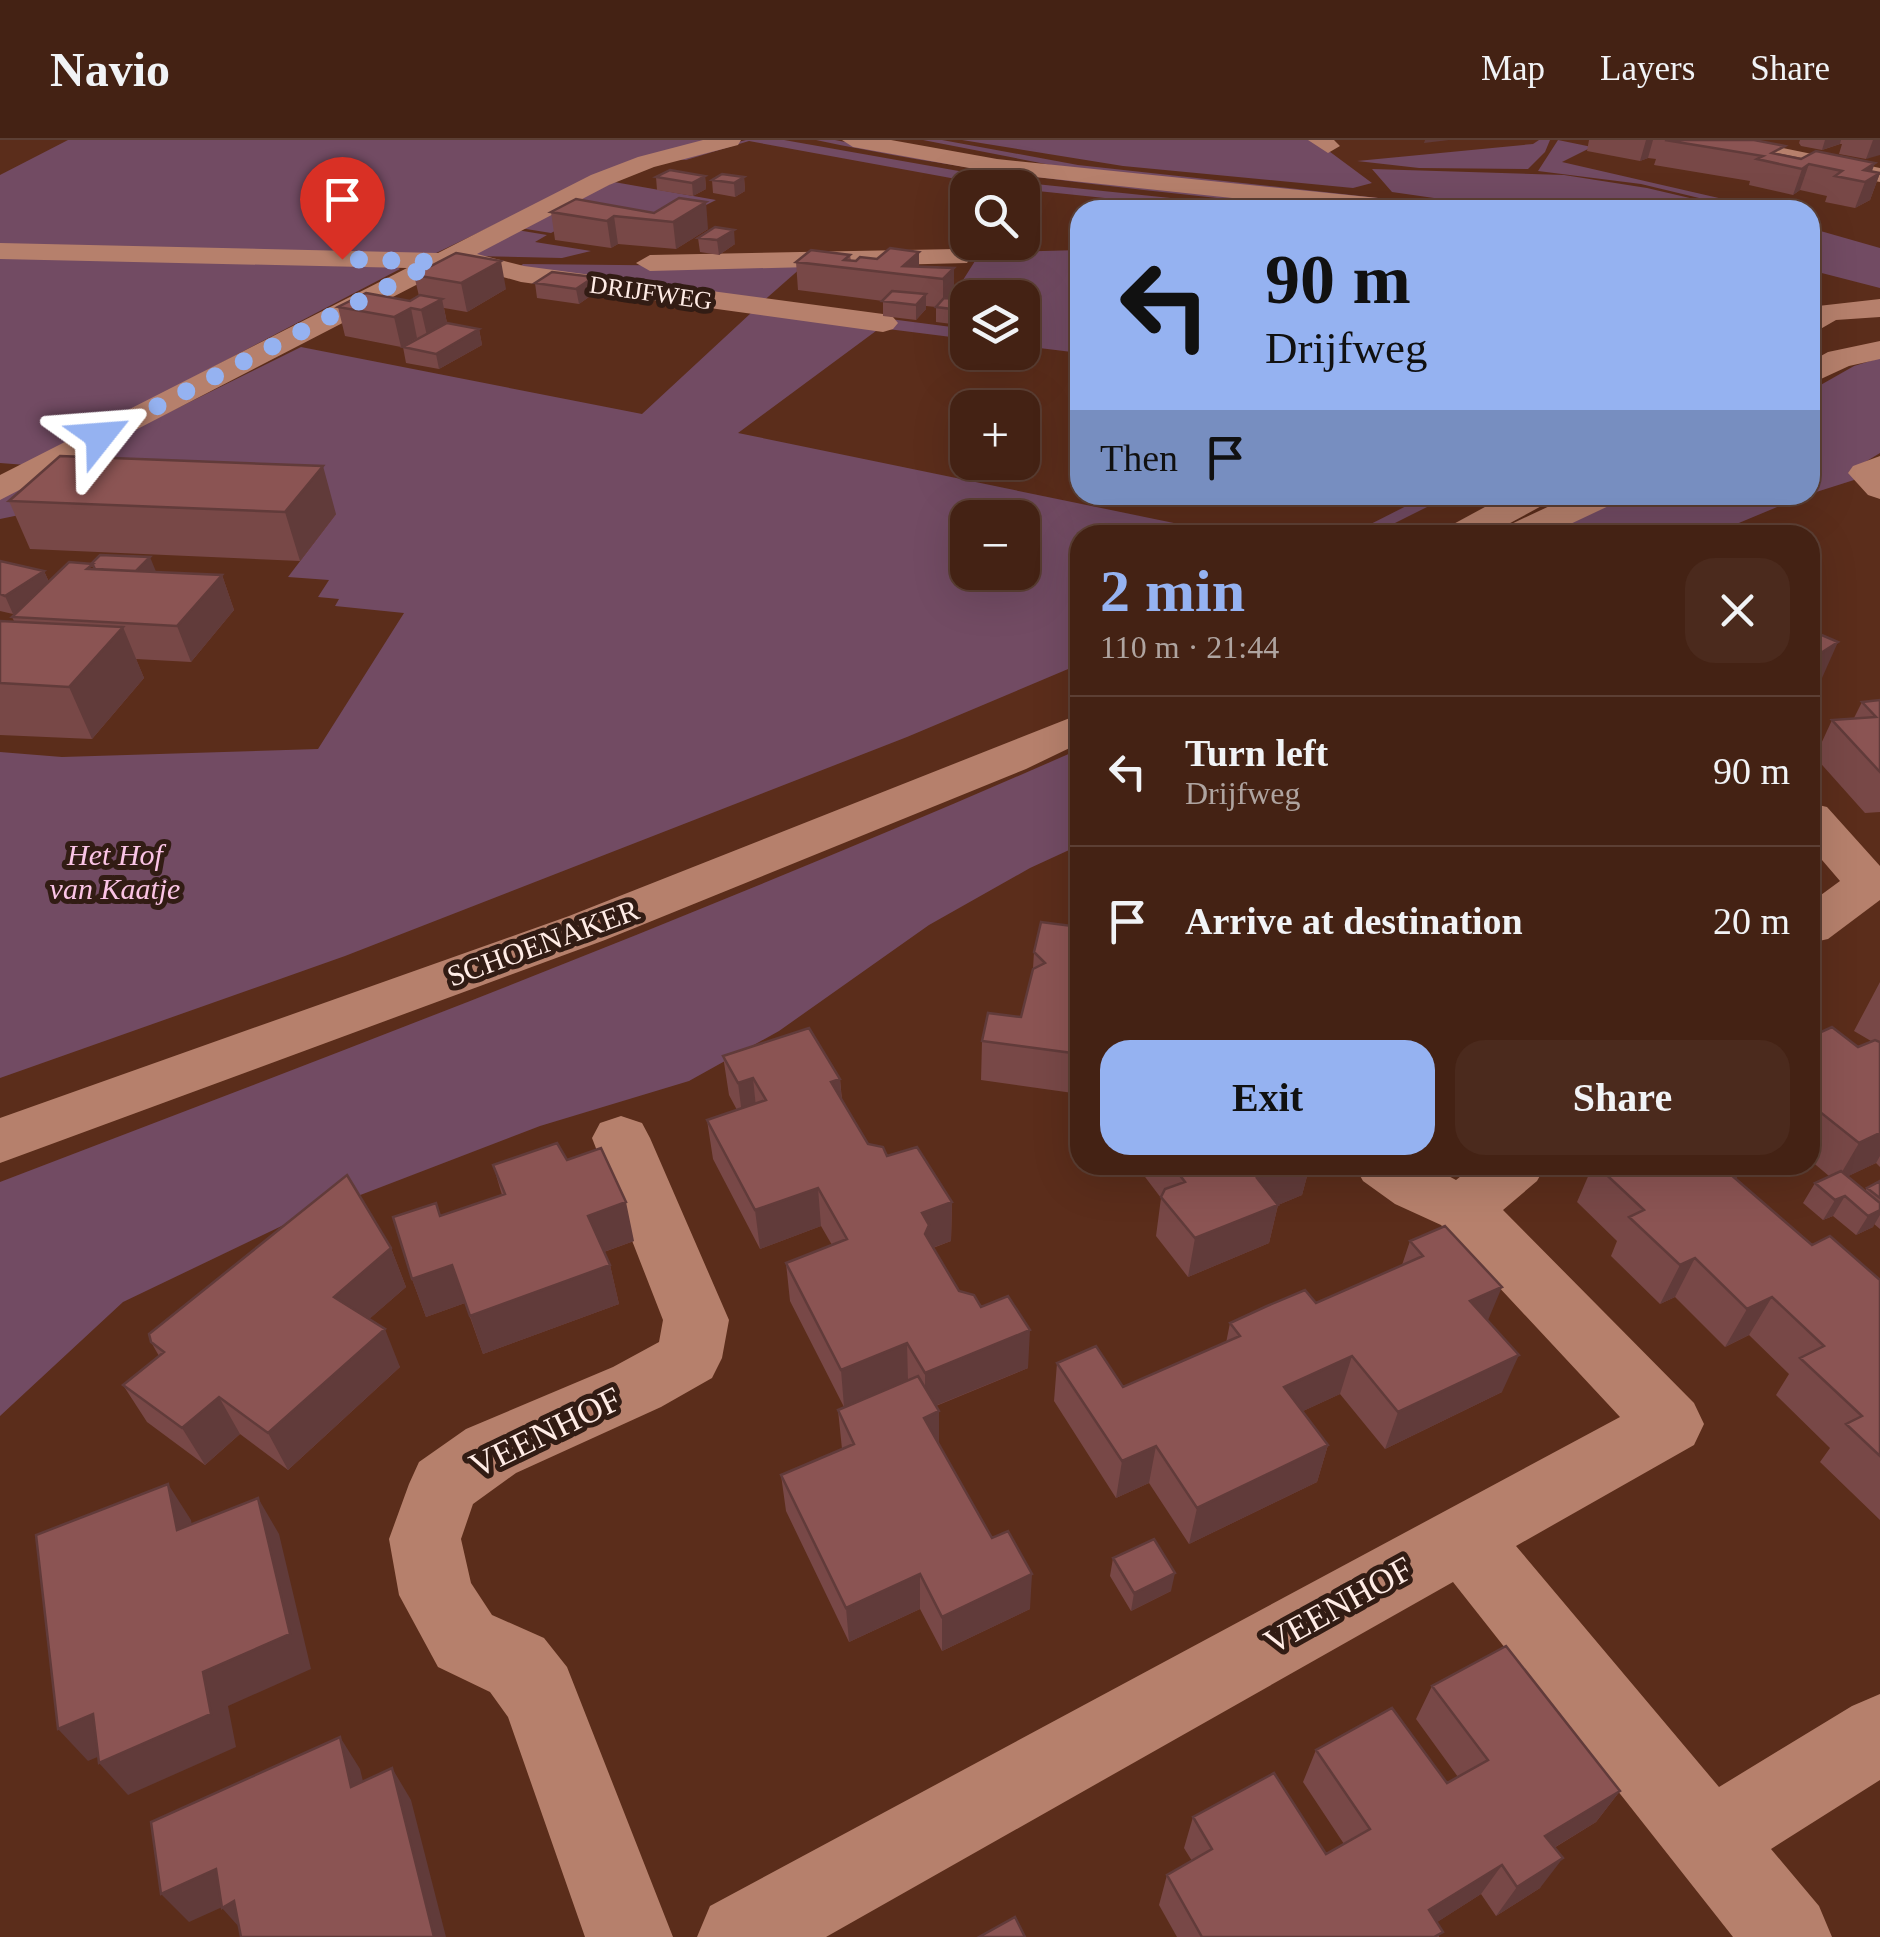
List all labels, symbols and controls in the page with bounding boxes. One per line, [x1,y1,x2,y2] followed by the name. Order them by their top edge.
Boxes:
[50,43,170,96] text: Navio
[1481,49,1545,88] text: Map
[1600,49,1695,88] text: Layers
[1750,49,1830,88] text: Share
[300,157,385,260] pin
[950,170,1040,590] map controls
[950,170,1040,260] button: search
[315,172,370,227] icon: arrive
[1100,240,1230,370] icon: left
[1265,241,1411,318] text: 90 m
[588,271,714,314] street label: DRIJFWEG
[950,280,1040,370] button: layers
[1265,323,1427,373] text: Drijfweg
[48,384,152,488] position arrow
[950,390,1040,480] button: +
[1198,430,1253,485] icon: arrive
[1100,437,1178,479] text: Then
[950,500,1040,590] button: −
[1100,558,1245,624] text: 2 min
[1685,558,1790,663] button: close
[1100,629,1279,665] text: 110 m · 21:44
[1185,732,1328,774] text: Turn left
[1100,744,1155,799] icon: left
[1713,750,1790,792] text: 90 m
[1185,775,1301,811] text: Drijfweg
[50,838,180,905] park label: Het Hof van Kaatje
[442,893,643,993] street label: SCHOENAKER
[1100,894,1155,949] icon: arrive
[1185,900,1523,942] text: Arrive at destination
[1713,900,1790,942] text: 20 m
[1100,1040,1435,1155] button: Exit
[1455,1040,1790,1155] button: Share
[463,1379,627,1486] street label: VEENHOF
[1257,1549,1419,1662] street label: VEENHOF

